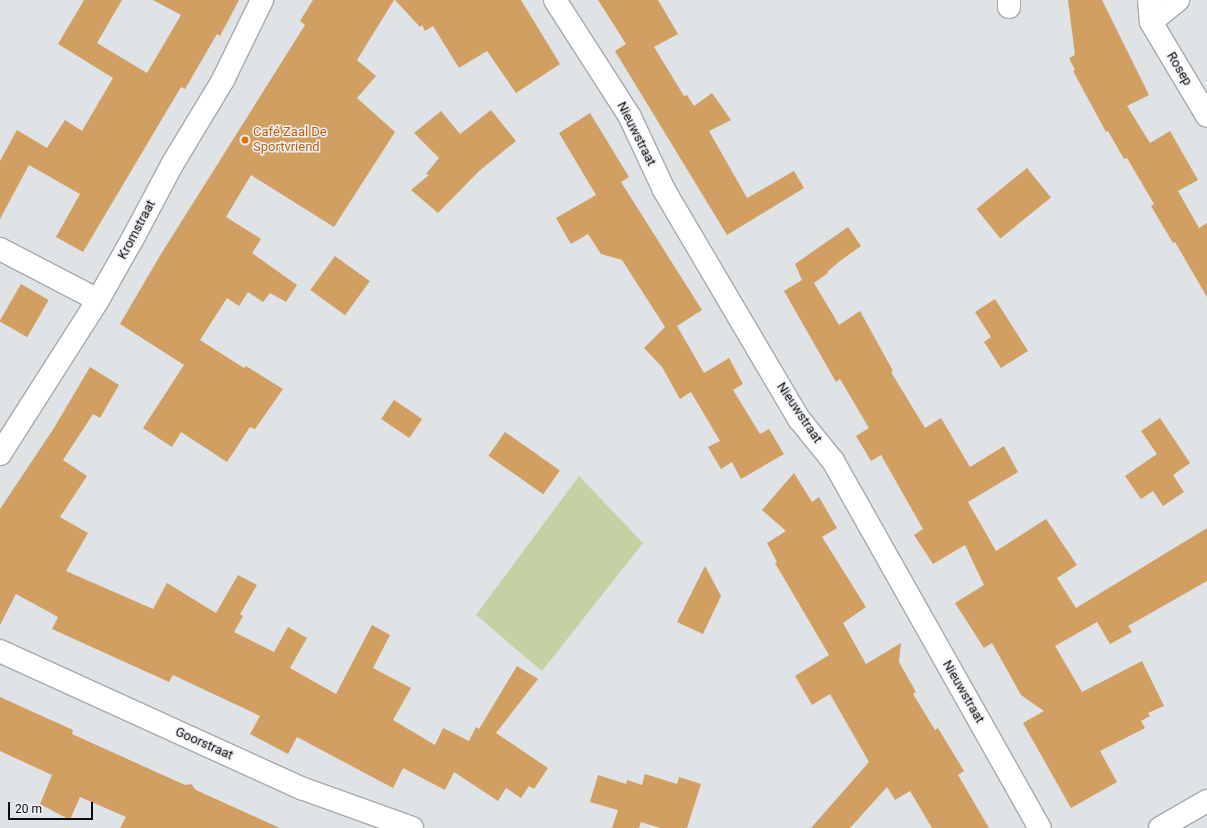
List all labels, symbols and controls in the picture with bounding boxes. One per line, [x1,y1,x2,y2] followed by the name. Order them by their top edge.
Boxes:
[1163,49,1195,89] street label: Rosep
[613,99,659,169] street label: Nieuwstraat
[253,125,327,156] place label: Café Zaal De Sportvriend
[240,135,250,145] marker: Café Zaal De Sportvriend
[115,198,159,262] street label: Kromstraat
[773,380,825,446] street label: Nieuwstraat
[939,658,987,726] street label: Nieuwstraat
[173,724,235,764] street label: Goorstraat
[10,794,95,820] scale bar
[15,802,42,816] text: 20 m

